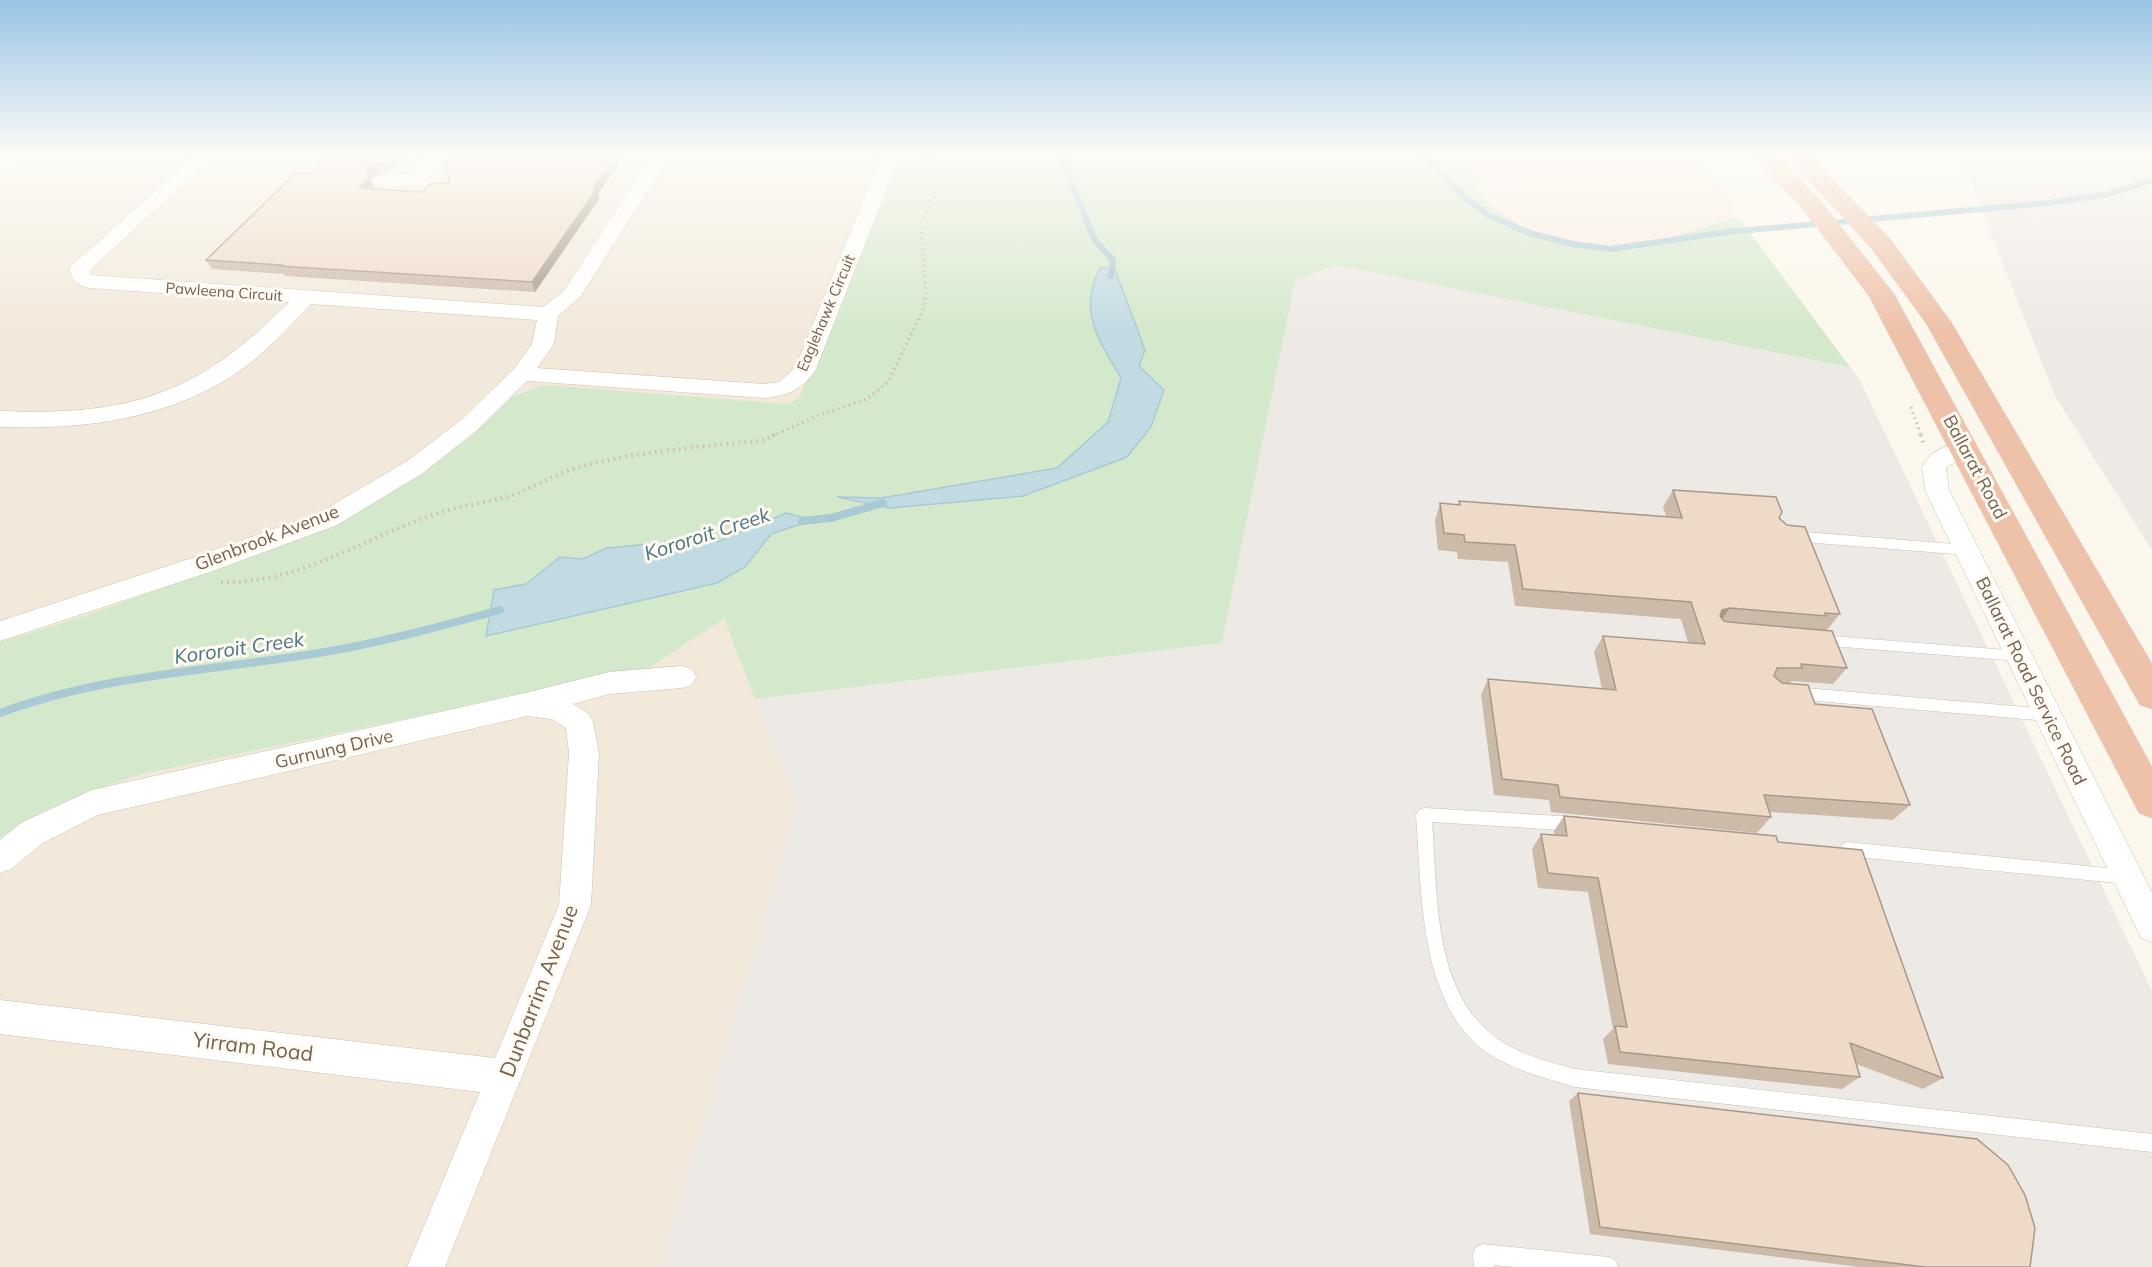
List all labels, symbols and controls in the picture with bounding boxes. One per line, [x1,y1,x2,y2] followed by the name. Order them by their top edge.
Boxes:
[792,252,859,374] street label: Eaglehawk Circuit
[165,278,283,305] street label: Pawleena Circuit
[1938,411,2013,523] street label: Ballarat Road
[192,500,342,576] street label: Glenbrook Avenue
[641,501,774,566] water label: Kororoit Creek
[1971,573,2092,789] street label: Ballarat Road Service Road
[172,626,306,669] water label: Kororoit Creek
[273,724,395,773] street label: Gurnung Drive
[493,901,583,1081] street label: Dunbarrim Avenue
[191,1026,315,1066] street label: Yirram Road

